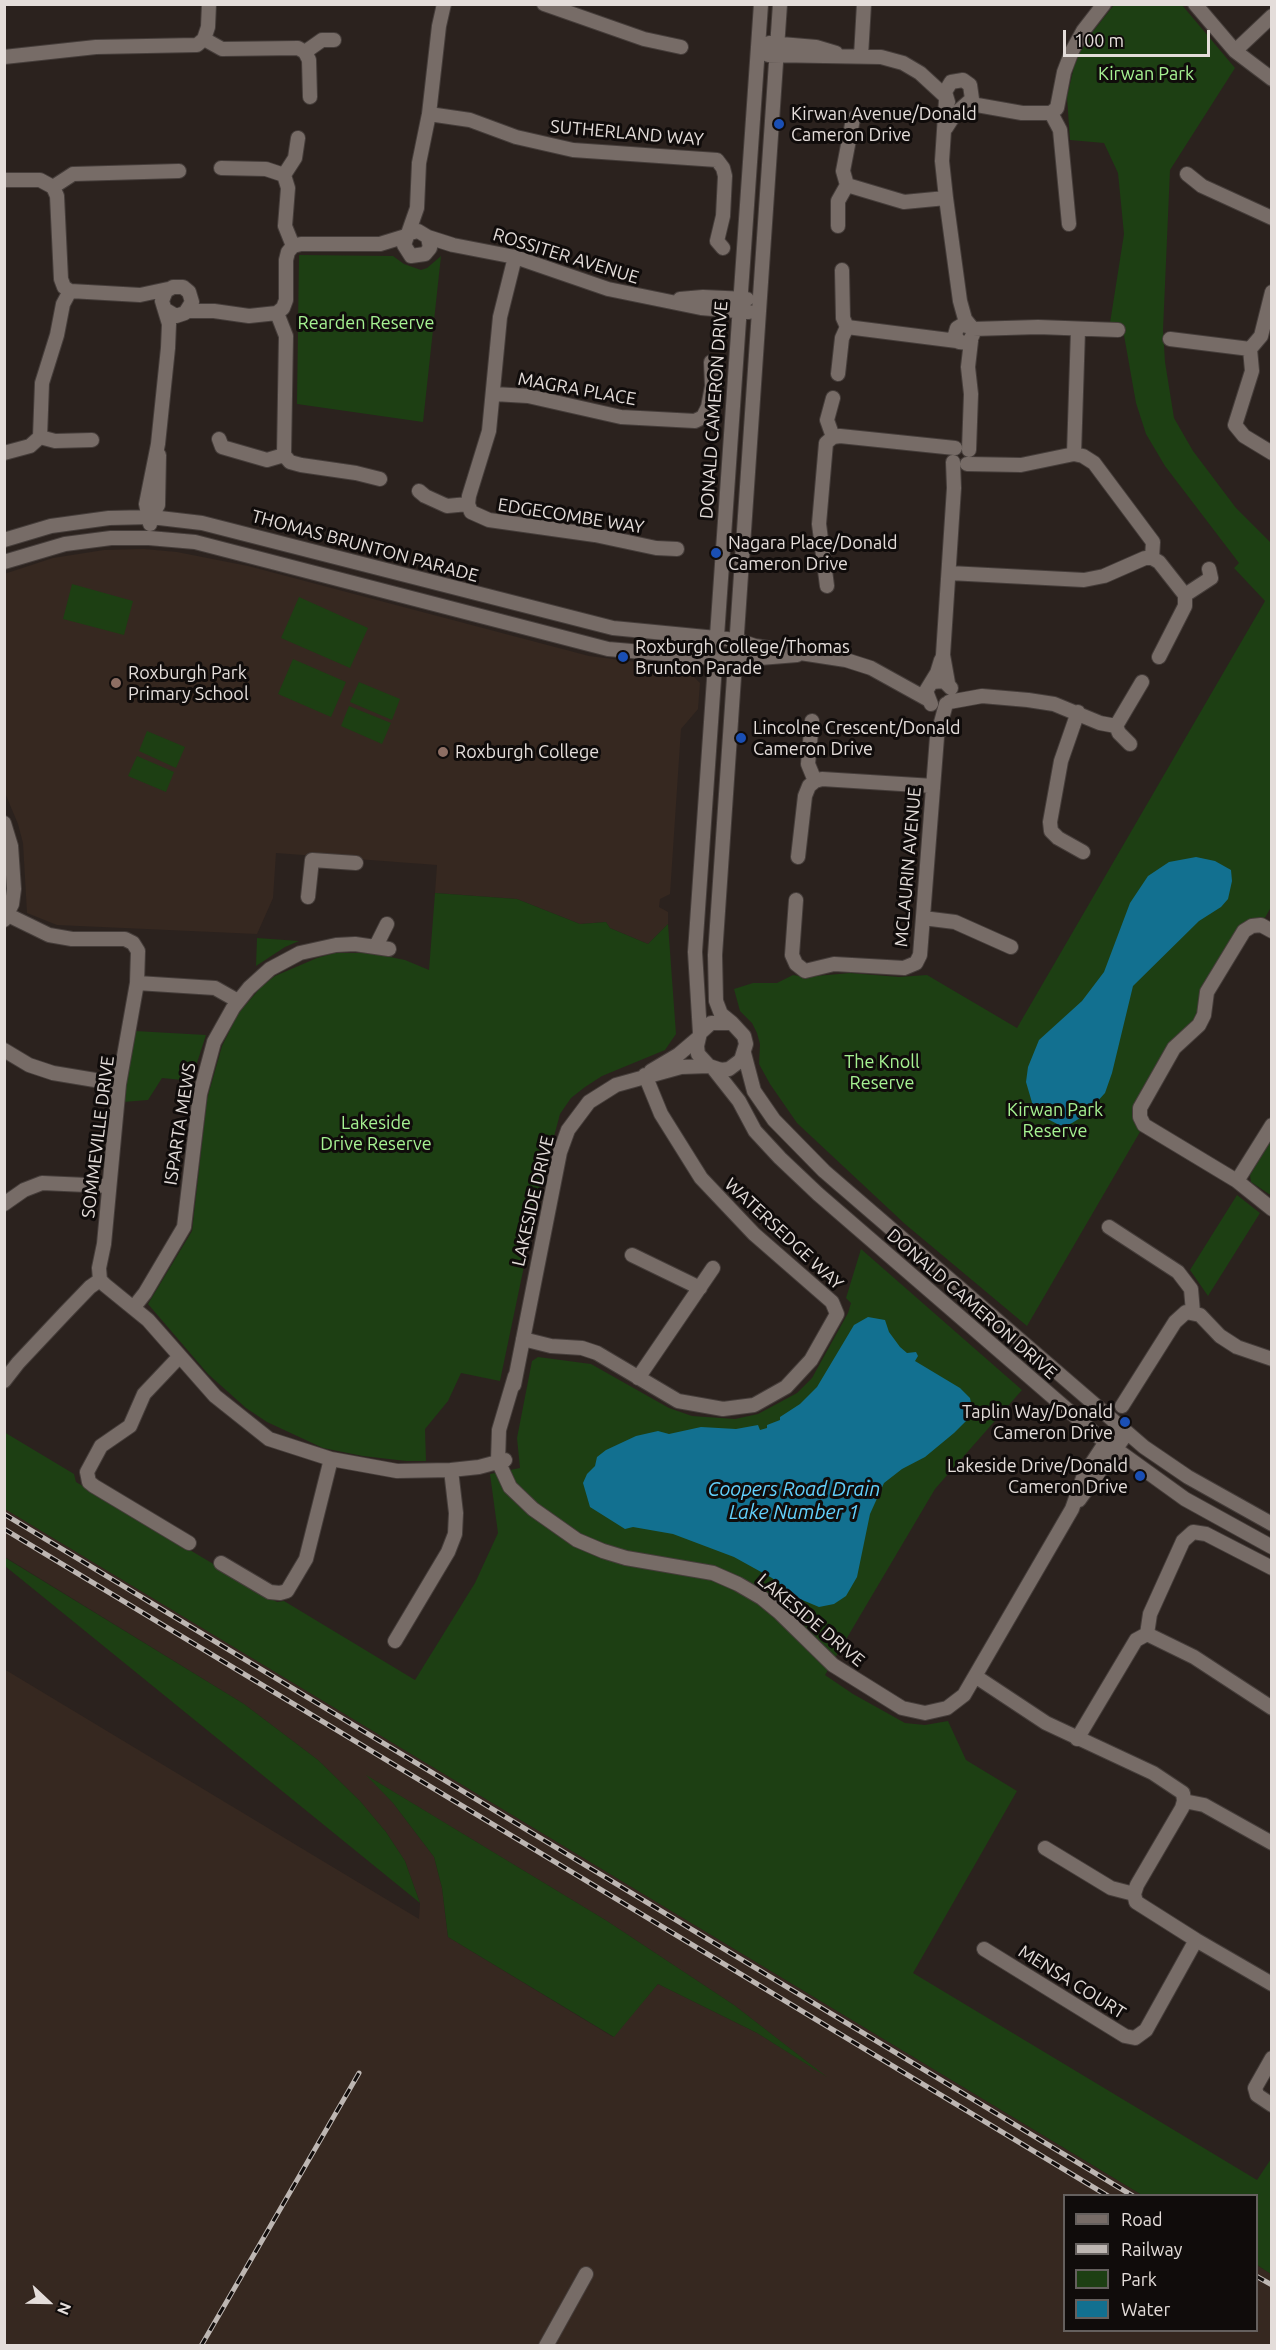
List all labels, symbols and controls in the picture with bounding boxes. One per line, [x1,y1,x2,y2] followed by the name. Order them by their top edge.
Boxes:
[1066,18,1213,56] scale bar
[1074,30,1124,50] text: 100 m
[1098,63,1194,85] park label: Kirwan Park
[791,103,977,146] place label: Kirwan Avenue/Donald Cameron Drive
[549,116,705,150] street label: SUTHERLAND WAY
[772,117,786,131] marker: Kirwan Avenue/Donald Cameron Drive
[490,224,642,288] street label: ROSSITER AVENUE
[696,300,732,520] street label: DONALD CAMERON DRIVE
[298,312,434,334] park label: Rearden Reserve
[516,368,638,410] street label: MAGRA PLACE
[496,494,646,538] street label: EDGECOMBE WAY
[249,505,481,587] street label: THOMAS BRUNTON PARADE
[728,532,898,574] place label: Nagara Place/Donald Cameron Drive
[709,546,723,560] marker: Nagara Place/Donald Cameron Drive
[635,636,850,678] place label: Roxburgh College/Thomas Brunton Parade
[616,650,630,664] marker: Roxburgh College/Thomas Brunton Parade
[128,662,249,704] place label: Roxburgh Park Primary School
[109,676,123,690] marker: Roxburgh Park Primary School
[753,717,961,760] place label: Lincolne Crescent/Donald Cameron Drive
[734,731,748,745] marker: Lincolne Crescent/Donald Cameron Drive
[455,741,599,763] place label: Roxburgh College
[436,745,450,759] marker: Roxburgh College
[890,786,926,948] street label: MCLAURIN AVENUE
[844,1051,920,1094] park label: The Knoll Reserve
[77,1055,119,1219] street label: SOMMEVILLE DRIVE
[160,1061,200,1187] street label: ISPARTA MEWS
[1007,1099,1103,1142] park label: Kirwan Park Reserve
[320,1112,432,1154] park label: Lakeside Drive Reserve
[507,1134,559,1268] street label: LAKESIDE DRIVE
[720,1174,848,1294] street label: WATERSEDGE WAY
[883,1224,1061,1384] street label: DONALD CAMERON DRIVE
[962,1401,1113,1444] place label: Taplin Way/Donald Cameron Drive
[1118,1415,1132,1429] marker: Taplin Way/Donald Cameron Drive
[947,1455,1128,1498] place label: Lakeside Drive/Donald Cameron Drive
[1133,1469,1147,1483] marker: Lakeside Drive/Donald Cameron Drive
[708,1477,880,1524] water label: Coopers Road Drain Lake Number 1
[753,1569,869,1671] street label: LAKESIDE DRIVE
[1014,1940,1130,2024] street label: MENSA COURT
[1063,2194,1258,2332] legend
[1121,2209,1163,2229] text: Road
[1121,2239,1182,2259] text: Railway
[1121,2269,1157,2289] text: Park
[18,2272,78,2332] north arrow
[1121,2299,1170,2319] text: Water
[54,2300,75,2318] text: N

